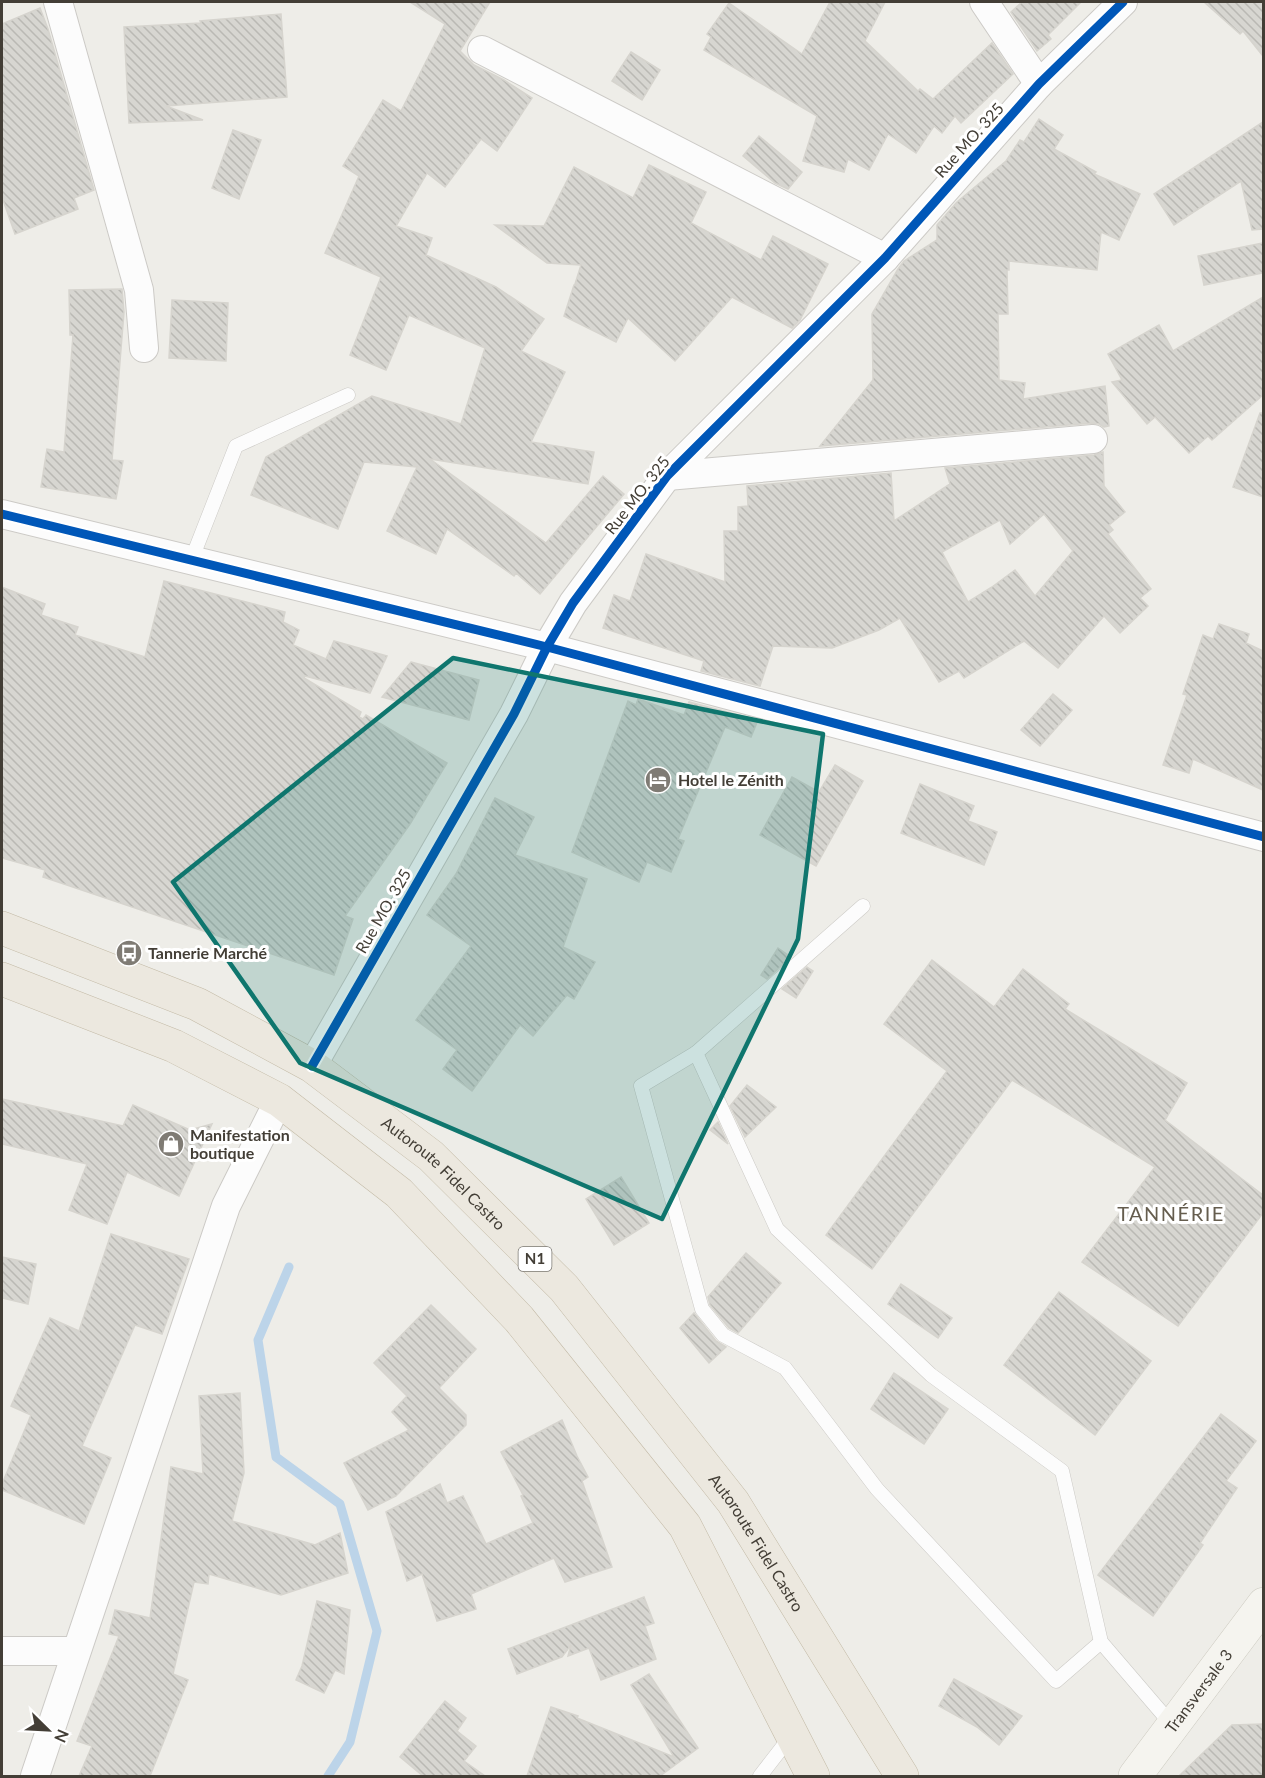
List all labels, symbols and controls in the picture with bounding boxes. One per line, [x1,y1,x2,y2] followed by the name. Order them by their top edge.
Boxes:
[930,98,1007,181] street label: Rue MO. 325
[600,452,673,538] street label: Rue MO. 325
[643,765,673,795] hotel icon: Hotel le Zénith
[678,770,784,789] place label: Hotel le Zénith
[351,865,414,956] street label: Rue MO. 325
[114,938,144,968] bus stop icon: Tannerie Marché
[148,943,268,962] place label: Tannerie Marché
[378,1112,510,1234] street label: Autoroute Fidel Castro
[190,1125,290,1162] place label: Manifestation boutique
[156,1129,186,1159] shop icon: Manifestation boutique
[1117,1201,1225,1225] district label: TANNÉRIE
[518,1247,552,1271] road number: N1
[705,1470,808,1615] street label: Autoroute Fidel Castro
[1161,1645,1236,1737] street label: Transversale 3
[18,1700,78,1760] north arrow
[51,1727,73,1746] text: N

